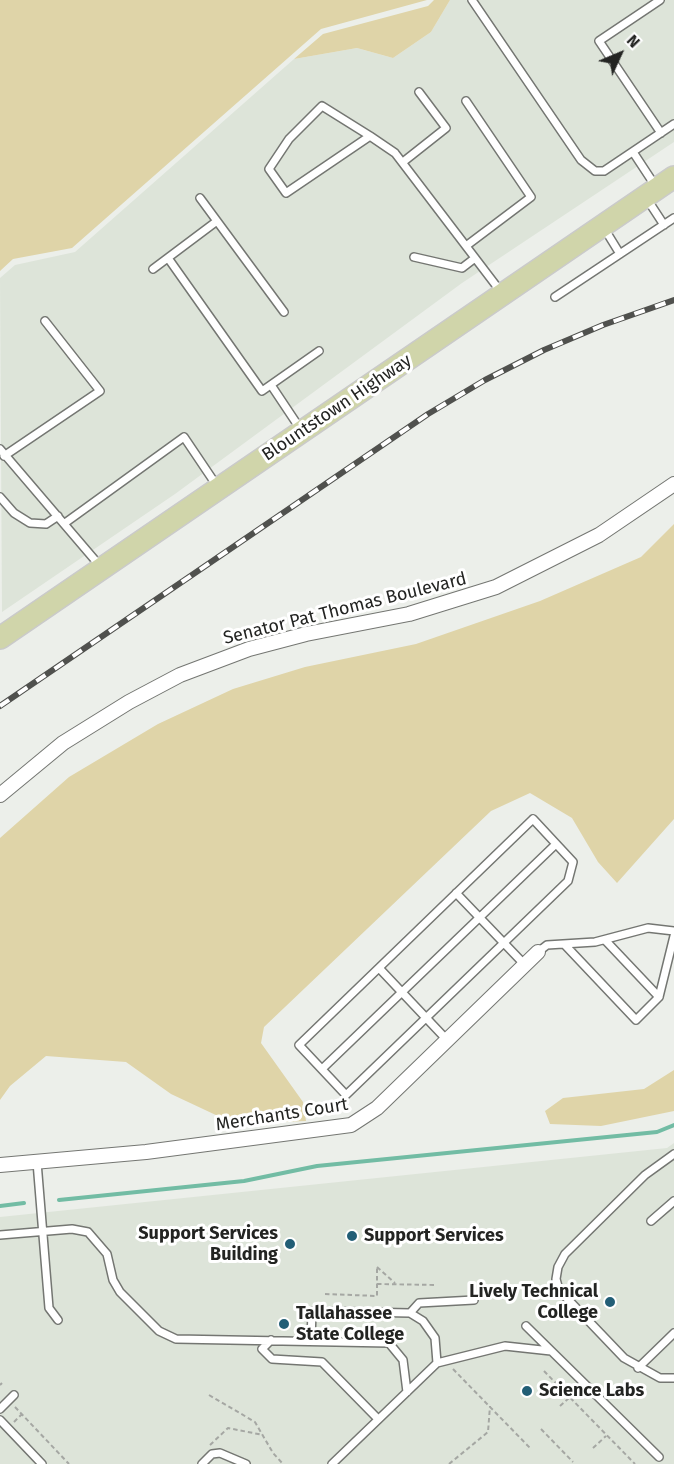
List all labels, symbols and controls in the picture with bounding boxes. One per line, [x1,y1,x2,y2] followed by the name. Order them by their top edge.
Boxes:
[590,24,650,84] north arrow
[623,31,644,52] text: N
[258,350,416,466] street label: Blountstown Highway
[221,568,469,650] street label: Senator Pat Thomas Boulevard
[214,1094,350,1136] street label: Merchants Court
[138,1223,278,1266] place label: Support Services Building
[364,1225,504,1247] place label: Support Services
[345,1229,359,1243] marker: Support Services
[283,1237,297,1251] marker: Support Services Building
[469,1281,598,1324] place label: Lively Technical College
[603,1295,617,1309] marker: Lively Technical College
[296,1303,404,1346] place label: Tallahassee State College
[277,1317,291,1331] marker: Tallahassee State College
[539,1380,644,1402] place label: Science Labs
[520,1384,534,1398] marker: Science Labs

